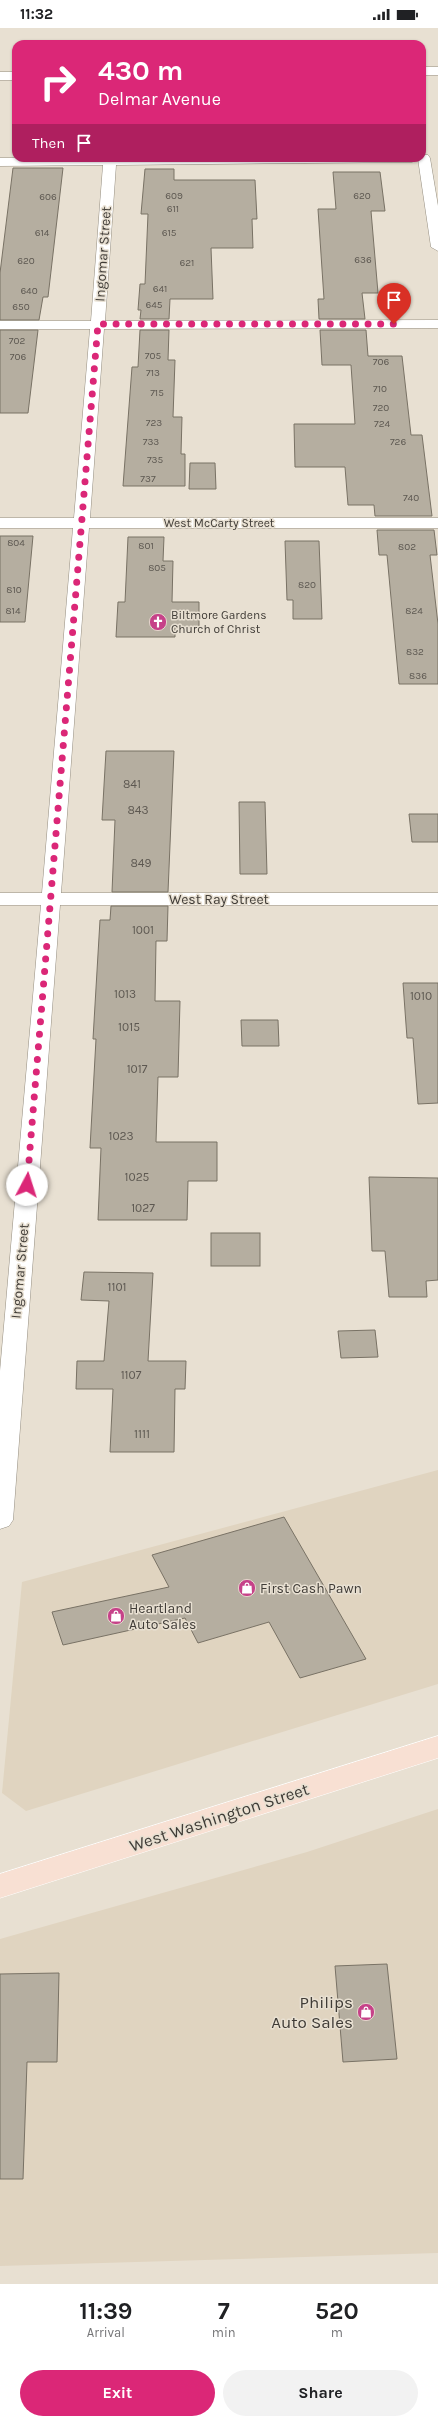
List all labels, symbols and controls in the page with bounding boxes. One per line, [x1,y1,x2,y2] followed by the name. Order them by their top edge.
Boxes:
[20,5,53,23] text: 11:32
[98,54,183,87] text: 430 m
[32,56,84,108] icon: right
[98,88,221,110] text: Delmar Avenue
[73,132,95,154] icon: arrive
[32,134,65,152] text: Then
[165,190,183,202] house number: 609
[353,190,371,202] house number: 620
[39,191,57,203] house number: 606
[167,203,179,215] house number: 611
[91,206,115,302] street label: Ingomar Street
[35,227,50,239] house number: 614
[162,227,177,239] house number: 615
[354,254,372,266] house number: 636
[17,255,35,267] house number: 620
[180,257,194,269] house number: 621
[153,283,167,295] house number: 641
[377,283,411,324] pin
[20,285,38,297] house number: 640
[383,289,405,311] icon: arrive
[146,299,163,311] house number: 645
[12,301,30,313] house number: 650
[9,335,25,347] house number: 702
[145,350,161,362] house number: 705
[10,351,26,363] house number: 706
[373,356,389,368] house number: 706
[146,367,160,379] house number: 713
[373,383,387,395] house number: 710
[150,387,164,399] house number: 715
[373,402,389,414] house number: 720
[146,417,162,429] house number: 723
[374,418,390,430] house number: 724
[143,436,159,448] house number: 733
[390,436,406,448] house number: 726
[147,454,163,466] house number: 735
[140,473,156,485] house number: 737
[403,492,419,504] house number: 740
[164,516,275,530] street label: West McCarty Street
[7,537,25,549] house number: 804
[138,540,154,552] house number: 801
[398,541,416,553] house number: 802
[148,562,166,574] house number: 805
[298,579,316,591] house number: 820
[6,584,22,596] house number: 810
[5,605,21,617] house number: 814
[405,605,423,617] house number: 824
[171,608,267,636] place label: Biltmore Gardens Church of Christ
[148,612,168,632] church icon: Biltmore Gardens Church of Christ
[406,646,424,658] house number: 832
[409,670,427,682] house number: 836
[123,777,141,791] house number: 841
[127,803,149,817] house number: 843
[130,856,152,870] house number: 849
[169,891,269,908] street label: West Ray Street
[132,923,154,937] house number: 1001
[114,987,136,1001] house number: 1013
[410,989,432,1003] house number: 1010
[118,1020,140,1034] house number: 1015
[127,1062,148,1076] house number: 1017
[108,1129,134,1143] house number: 1023
[6,1164,48,1206] position arrow
[125,1170,150,1184] house number: 1025
[131,1201,155,1215] house number: 1027
[7,1223,33,1319] street label: Ingomar Street
[107,1280,127,1294] house number: 1101
[121,1368,142,1382] house number: 1107
[134,1427,150,1441] house number: 1111
[237,1578,257,1598] shop icon: First Cash Pawn
[260,1580,362,1597] place label: First Cash Pawn
[129,1600,196,1633] place label: Heartland Auto Sales
[106,1606,126,1626] shop icon: Heartland Auto Sales
[127,1779,311,1855] street label: West Washington Street
[271,1992,353,2032] place label: Philips Auto Sales
[356,2002,376,2022] shop icon: Philips Auto Sales
[79,2297,132,2325] text: 11:39
[218,2297,230,2325] text: 7
[315,2297,359,2325] text: 520
[87,2325,125,2340] text: Arrival
[212,2325,236,2340] text: min
[331,2325,343,2340] text: m
[20,2370,215,2416] button: Exit
[223,2370,418,2416] button: Share

